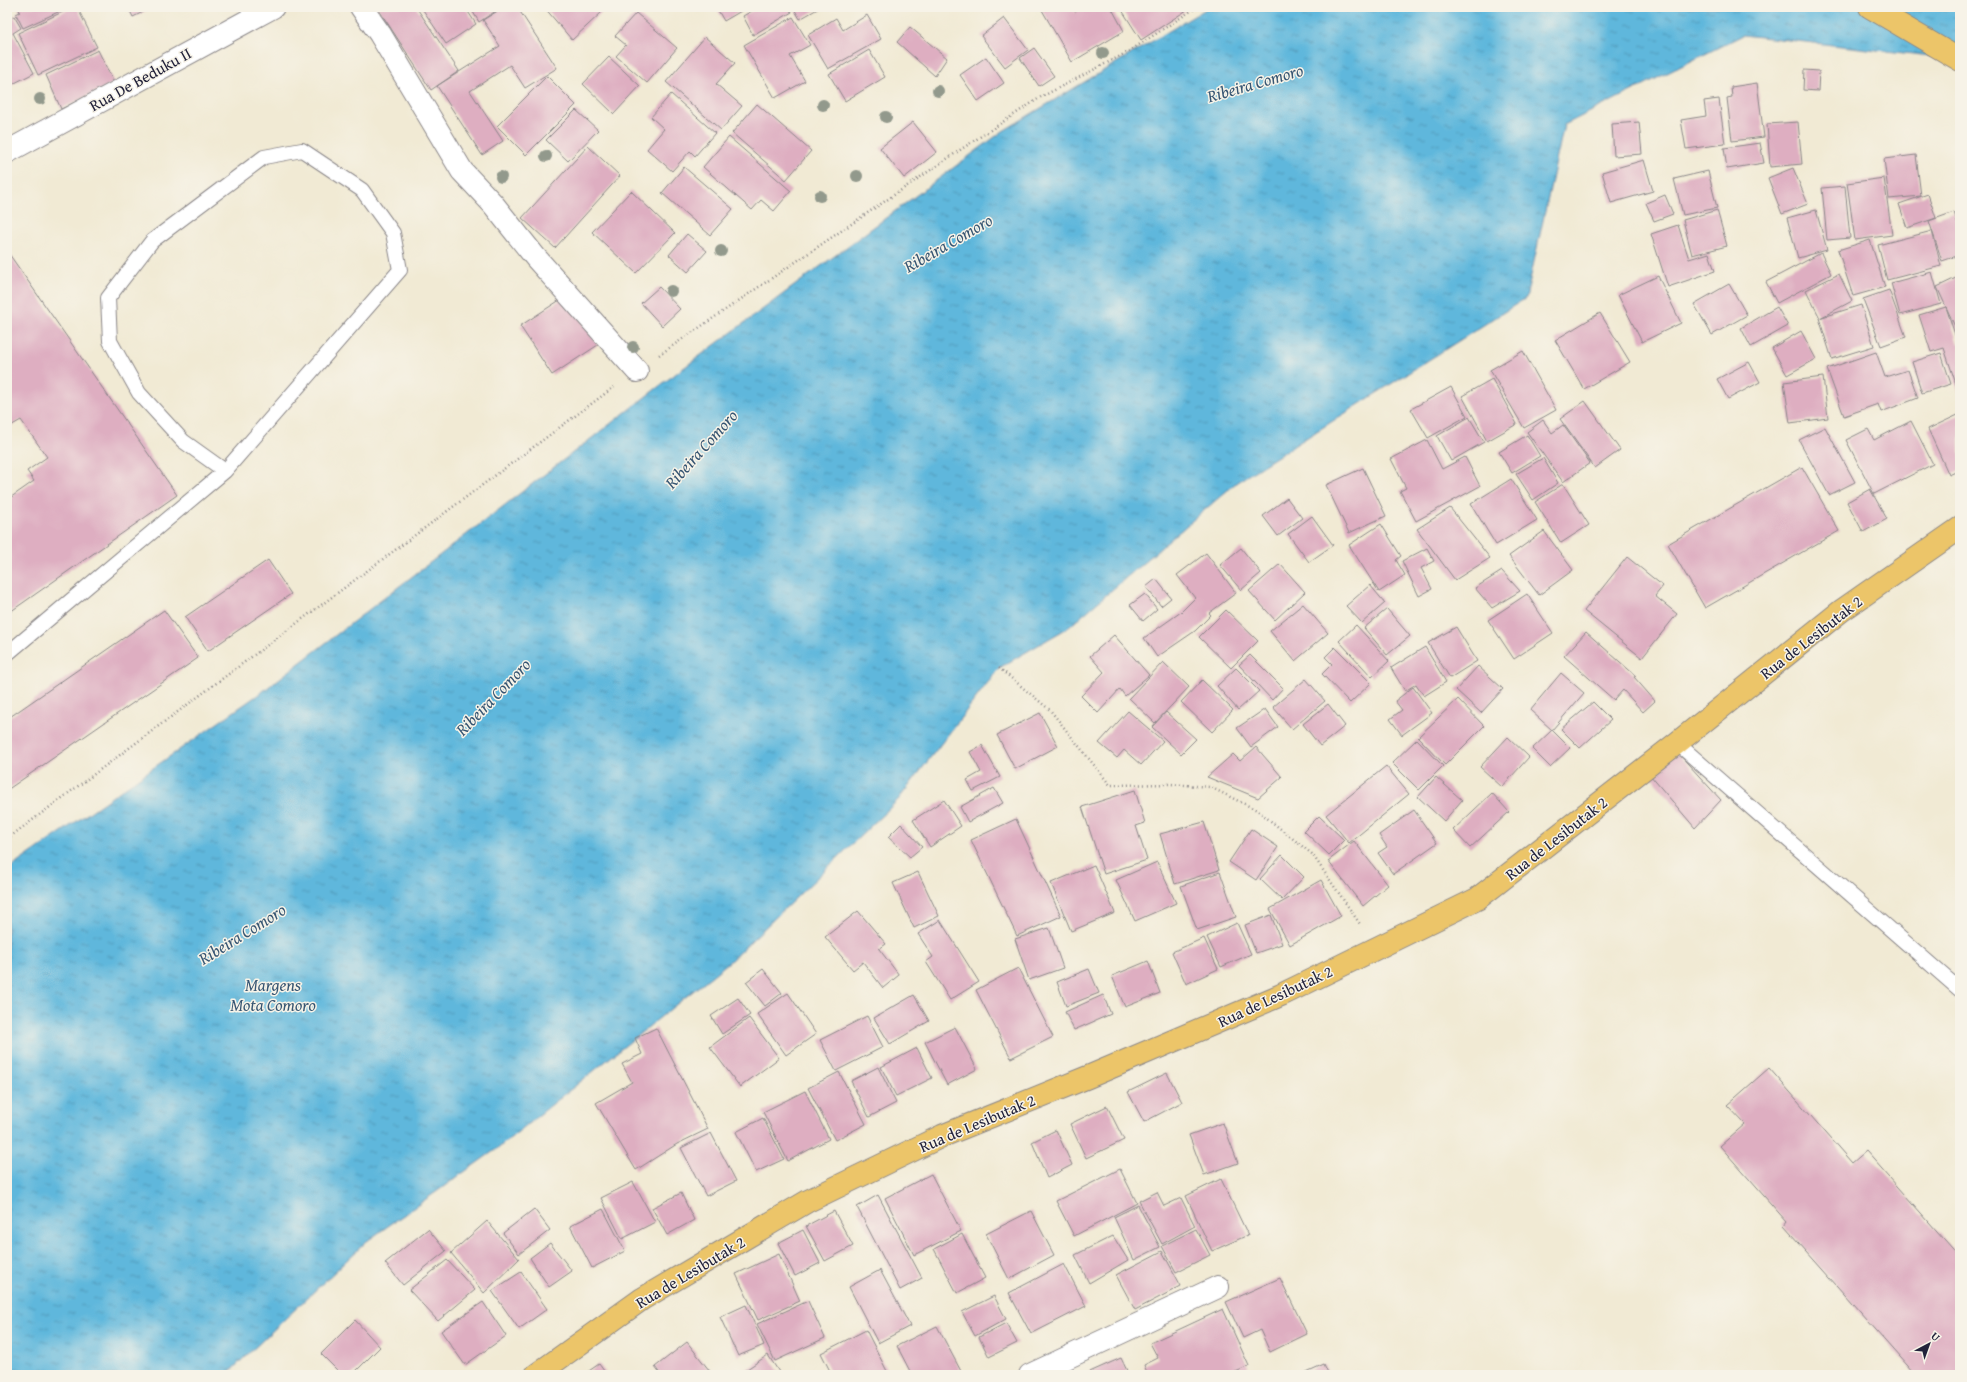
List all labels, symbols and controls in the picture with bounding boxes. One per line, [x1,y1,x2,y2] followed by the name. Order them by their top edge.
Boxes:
[84,41,196,117] street label: Rua De Beduku II
[1203,57,1306,108] water label: Ribeira Comoro
[898,207,997,279] water label: Ribeira Comoro
[658,404,743,494] water label: Ribeira Comoro
[1755,589,1867,685] street label: Rua de Lesibutak 2
[449,652,536,742] water label: Ribeira Comoro
[1500,790,1612,886] street label: Rua de Lesibutak 2
[192,897,290,971] water label: Ribeira Comoro
[1214,959,1336,1033] street label: Rua de Lesibutak 2
[230,972,316,1017] water label: Margens Mota Comoro
[915,1088,1039,1158] street label: Rua de Lesibutak 2
[631,1230,749,1314] street label: Rua de Lesibutak 2
[1909,1324,1949,1364] north arrow
[1928,1328,1944,1345] text: U

